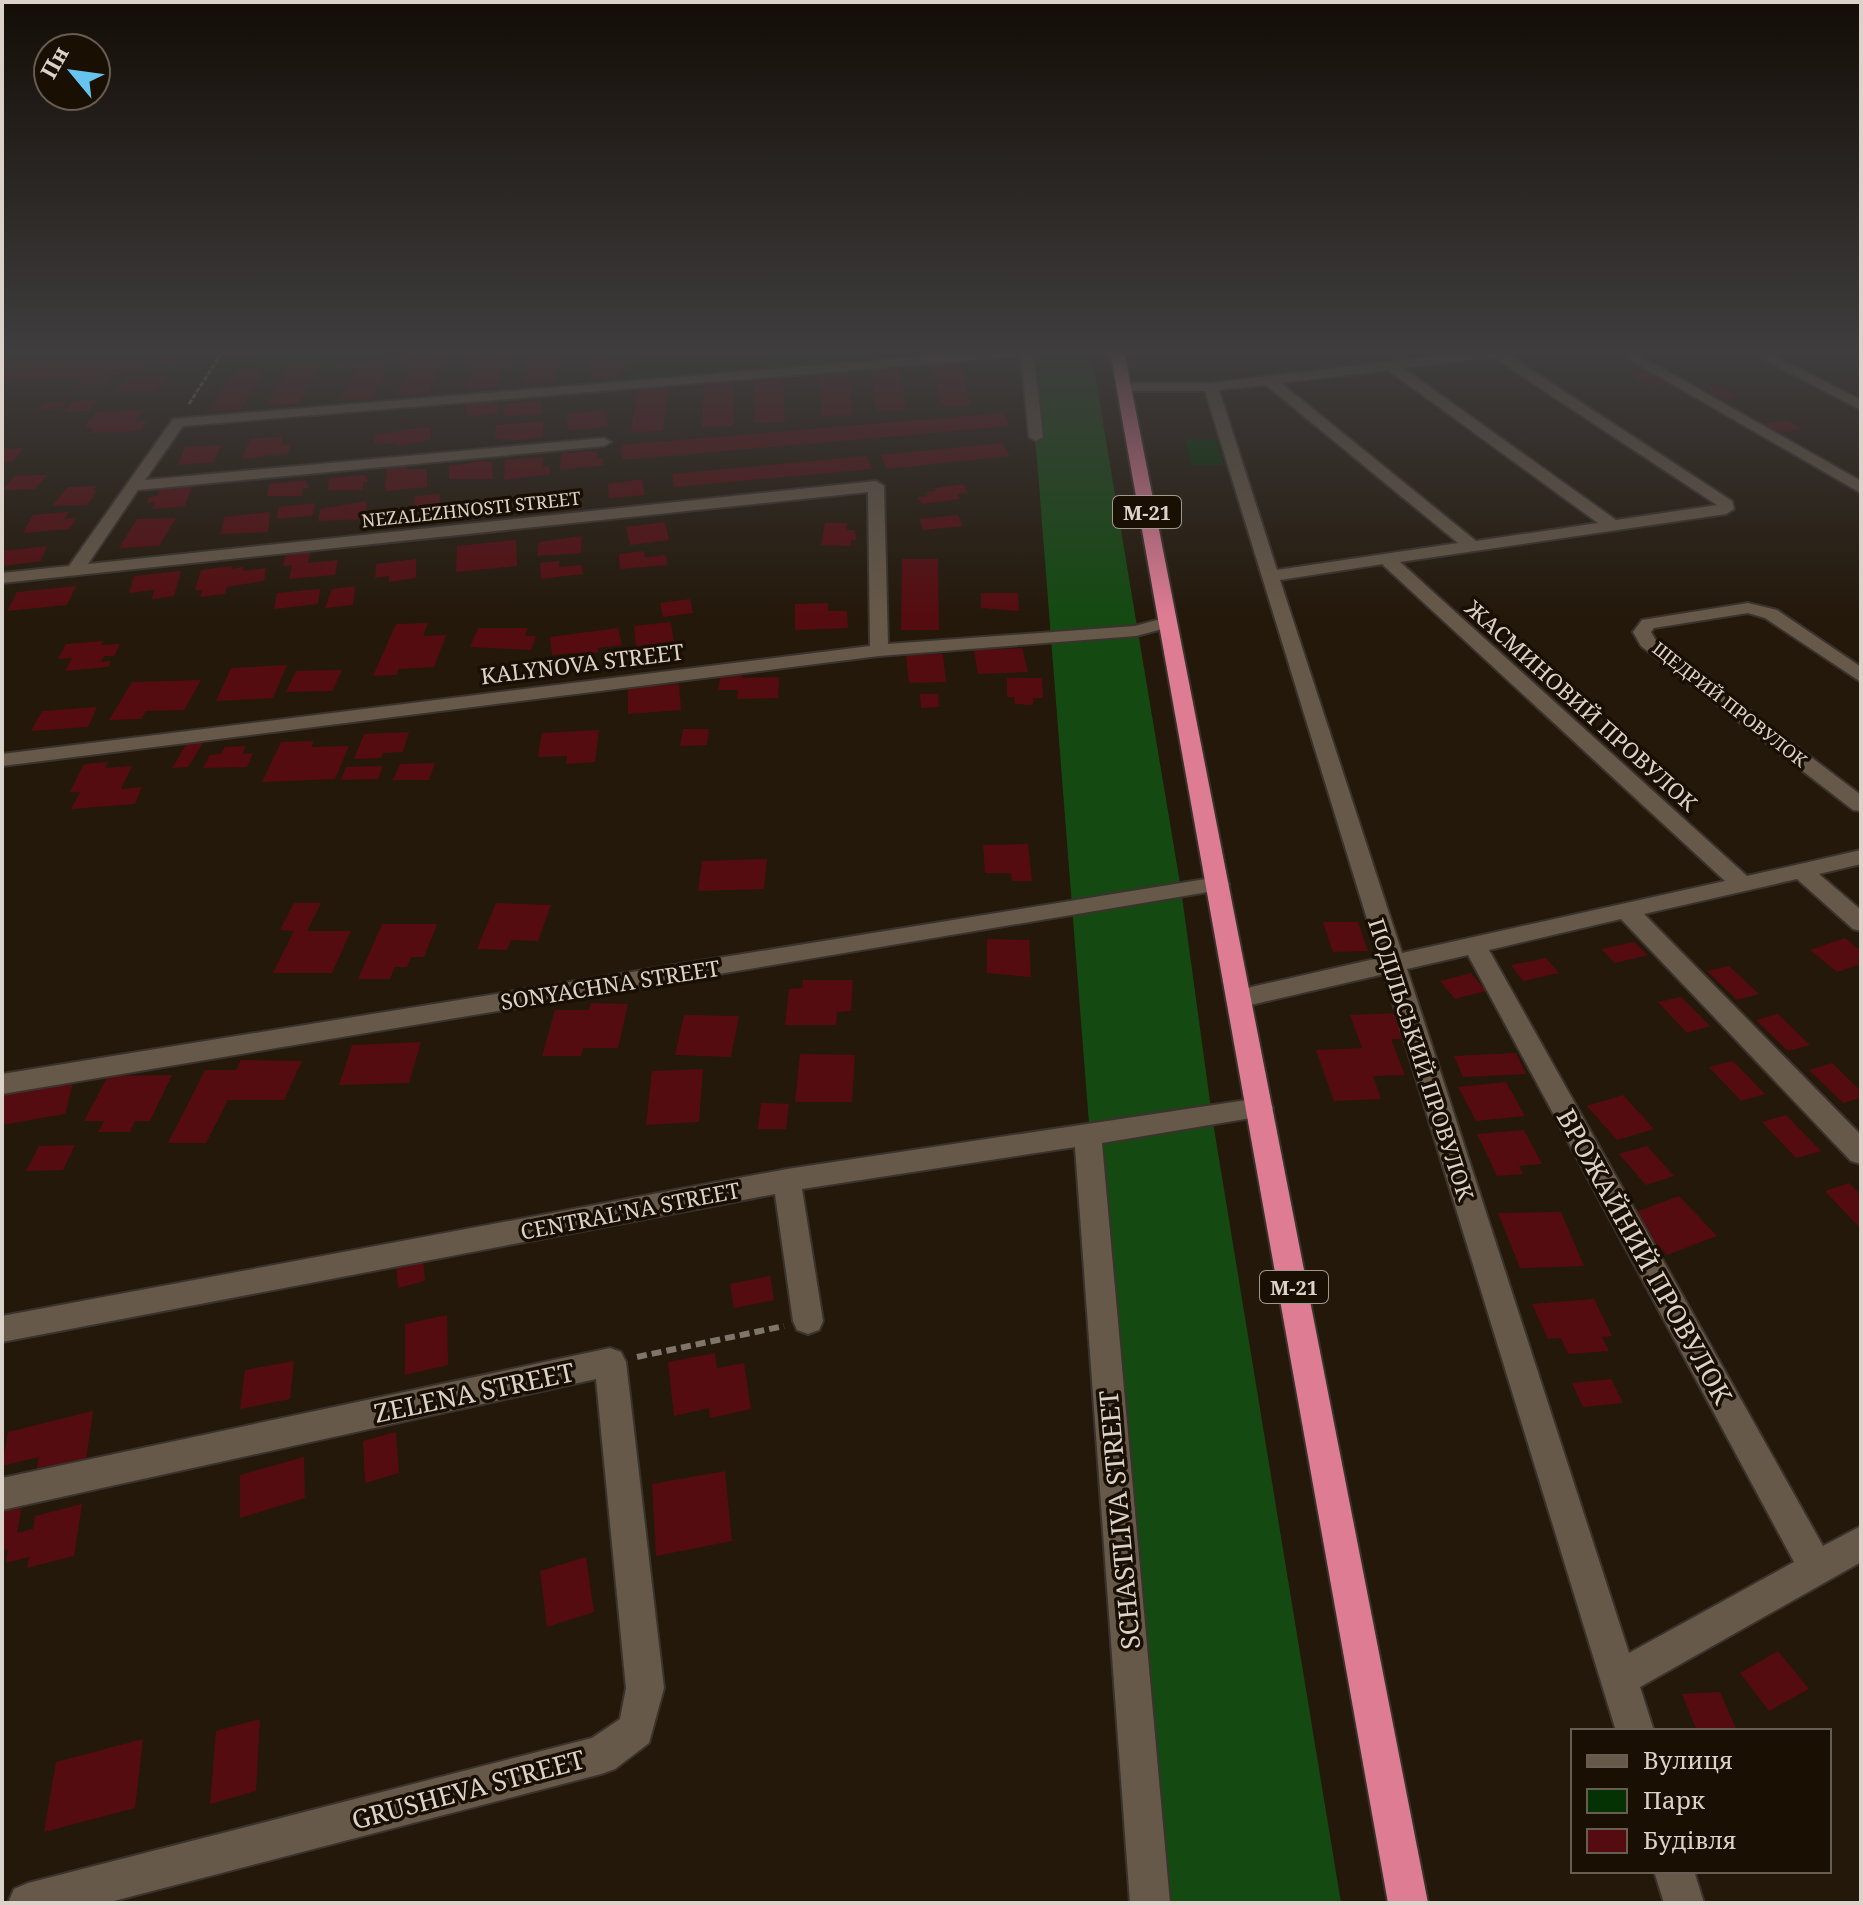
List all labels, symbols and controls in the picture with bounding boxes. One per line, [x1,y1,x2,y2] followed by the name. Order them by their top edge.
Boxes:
[32,32,112,112] north arrow
[33,40,75,83] text: Пн
[360,486,582,532] street label: NEZALEZHNOSTI STREET
[1113,496,1181,528] road number: М-21
[1459,592,1705,818] street label: ЖАСМИНОВИЙ ПРОВУЛОК
[479,636,686,690] street label: KALYNOVA STREET
[1648,636,1812,772] street label: ЩЕДРИЙ ПРОВУЛОК
[1362,914,1482,1205] street label: ПОДІЛЬСЬКИЙ ПРОВУЛОК
[498,952,722,1016] street label: SONYACHNA STREET
[1549,1102,1742,1411] street label: ВРОЖАЙНИЙ ПРОВУЛОК
[518,1174,743,1246] street label: CENTRAL'NA STREET
[1260,1271,1328,1303] road number: М-21
[371,1353,578,1431] street label: ZELENA STREET
[1090,1389,1148,1651] street label: SCHASTLIVA STREET
[1571,1729,1831,1873] legend
[347,1741,589,1837] street label: GRUSHEVA STREET
[1643,1743,1733,1776] text: Вулиця
[1643,1783,1706,1816] text: Парк
[1643,1823,1737,1856] text: Будівля

